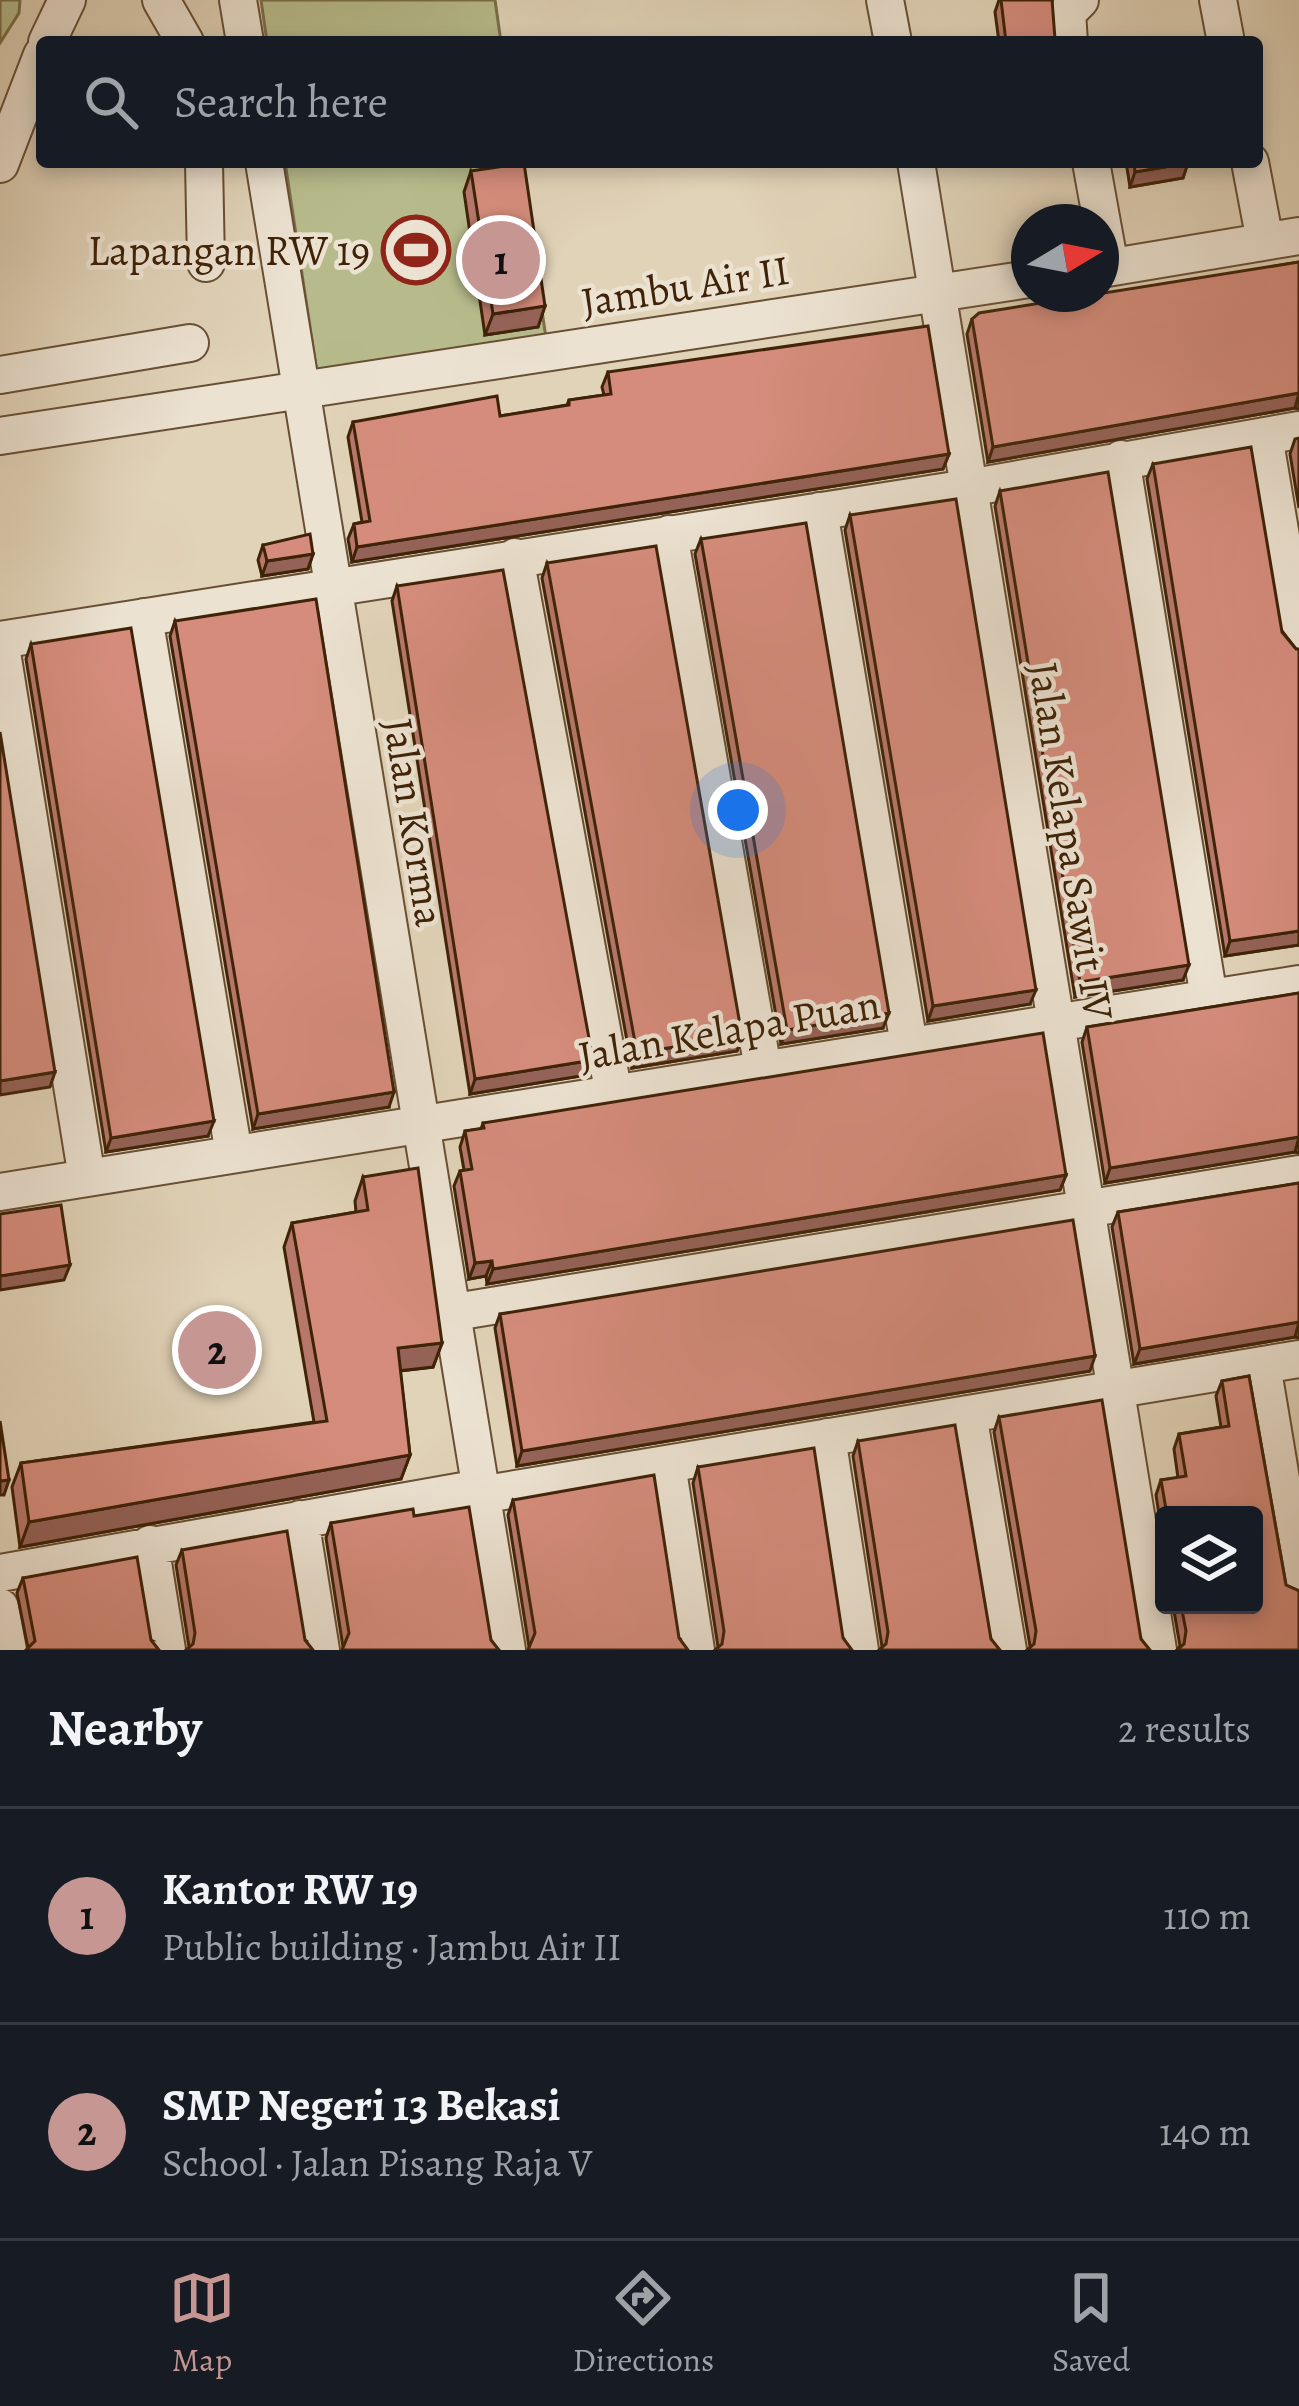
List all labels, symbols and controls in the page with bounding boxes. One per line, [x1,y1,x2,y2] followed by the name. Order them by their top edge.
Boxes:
[36,36,1263,168] search box
[78,69,144,135] icon: search
[174,71,388,133] text: Search here
[1011,204,1119,312] north arrow
[381,215,451,285] sports icon: Lapangan RW 19
[462,215,540,305] pin: 1
[88,222,370,279] place label: Lapangan RW 19
[577,241,793,330] street label: Jambu Air II
[1015,658,1128,1024] street label: Jalan Kelapa Sawit IV
[370,714,459,931] street label: Jalan Korma
[708,780,768,840] your location
[574,975,884,1084] street label: Jalan Kelapa Puan
[178,1305,256,1395] pin: 2
[1155,1506,1263,1614] map controls
[1155,1506,1263,1614] button: layers
[48,1693,202,1763] text: Nearby
[1118,1702,1251,1755] text: 2 results
[162,1858,418,1920] text: Kantor RW 19
[80,1889,94,1942] text: 1
[1163,1889,1251,1942] text: 110 m
[162,1920,621,1973] text: Public building · Jambu Air II
[162,2074,561,2136] text: SMP Negeri 13 Bekasi
[78,2105,96,2158] text: 2
[1159,2105,1251,2158] text: 140 m
[162,2136,593,2189] text: School · Jalan Pisang Raja V
[169,2265,235,2382] tab: Map
[573,2265,714,2382] tab: Directions
[1052,2265,1130,2382] tab: Saved

